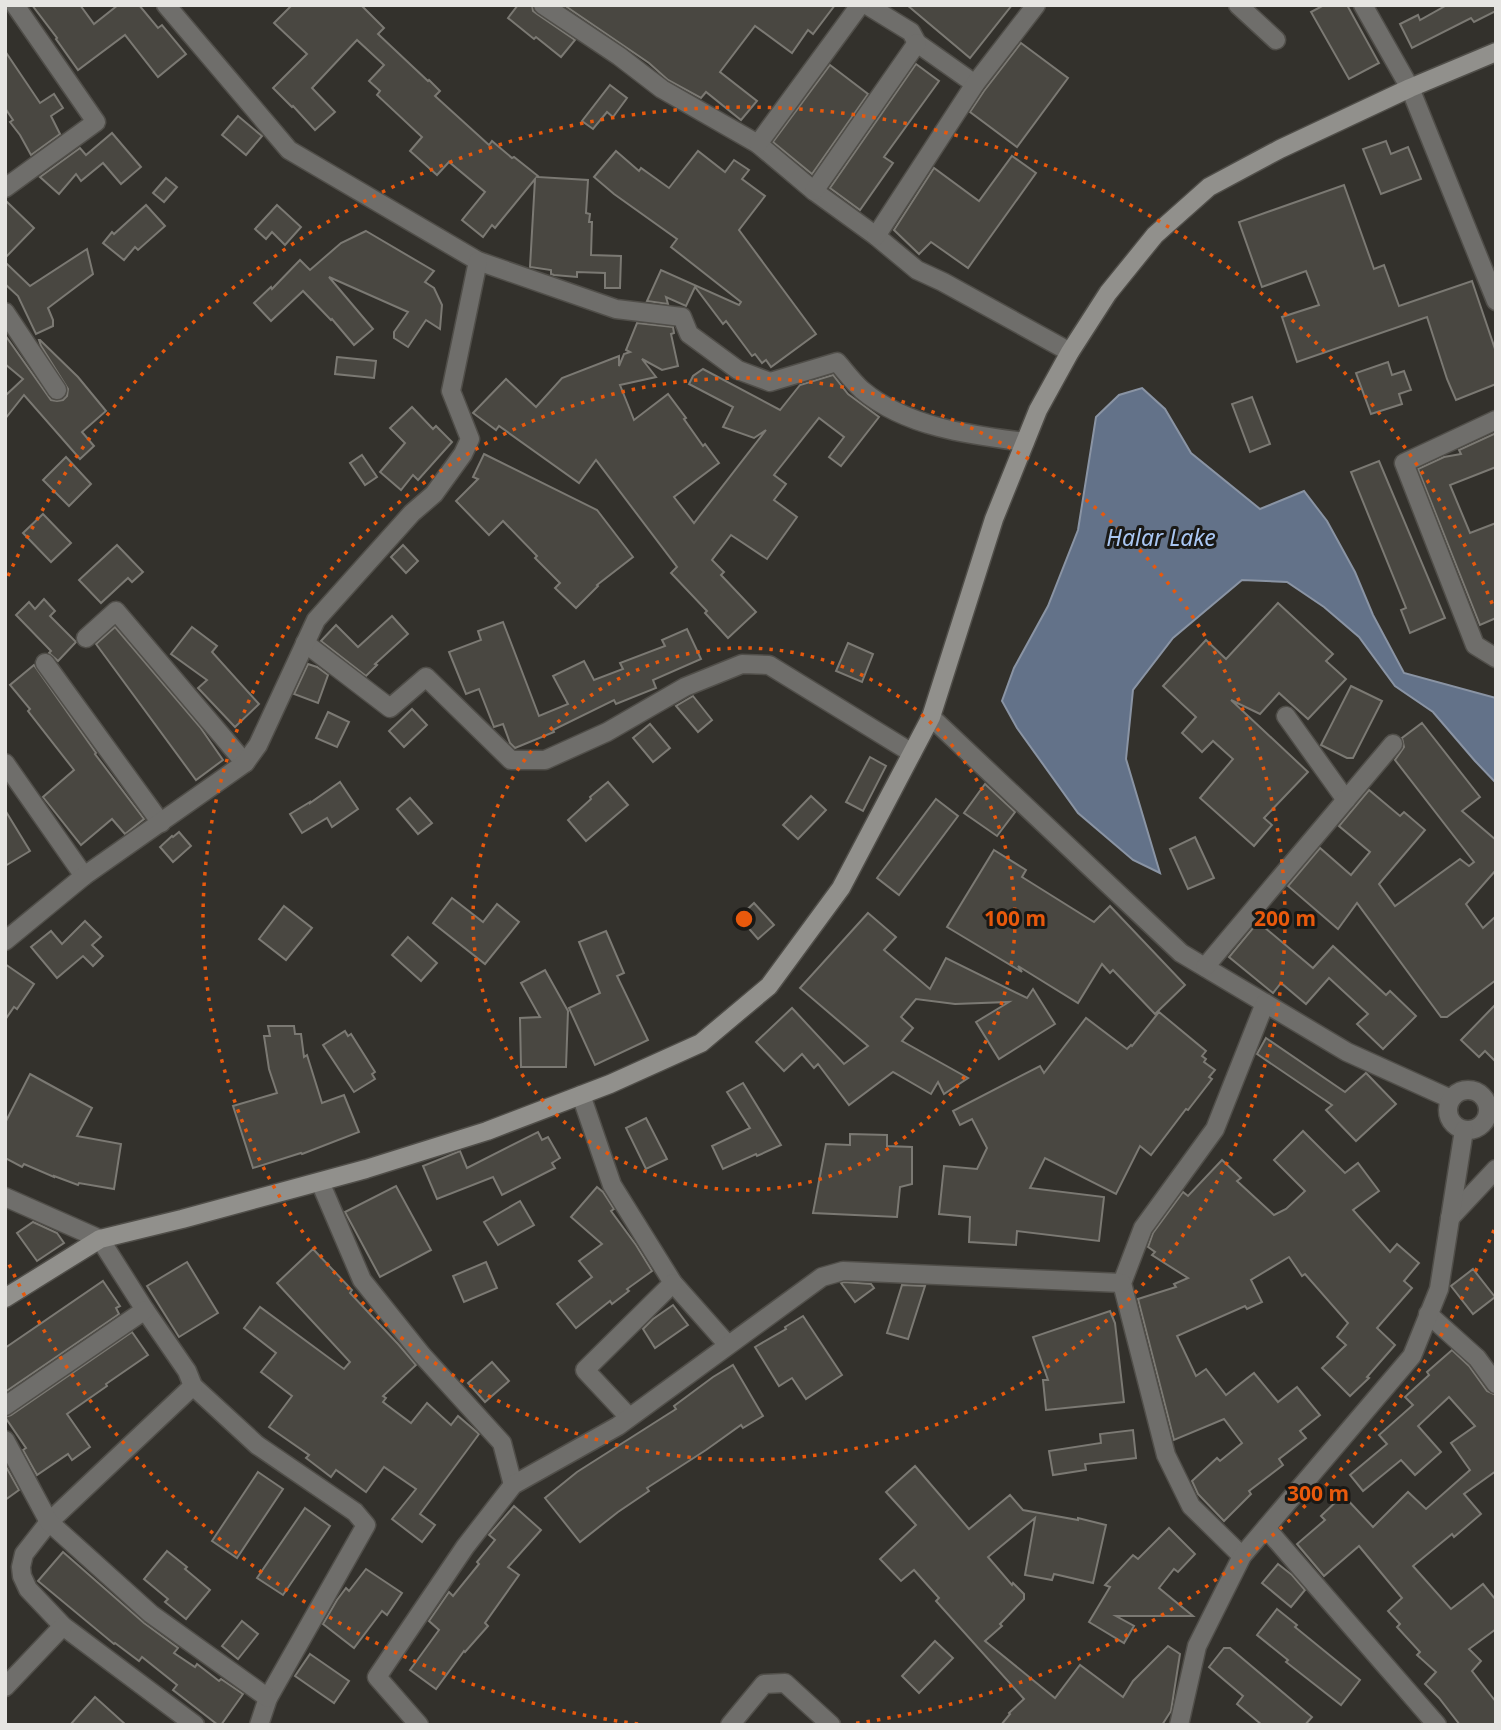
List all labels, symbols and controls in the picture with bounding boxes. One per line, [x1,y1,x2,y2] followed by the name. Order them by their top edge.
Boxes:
[1106,521,1216,553] water label: Halar Lake
[984,904,1046,932] text: 100 m
[1254,904,1316,932] text: 200 m
[732,907,756,931] centre of rings
[1287,1479,1349,1507] text: 300 m

